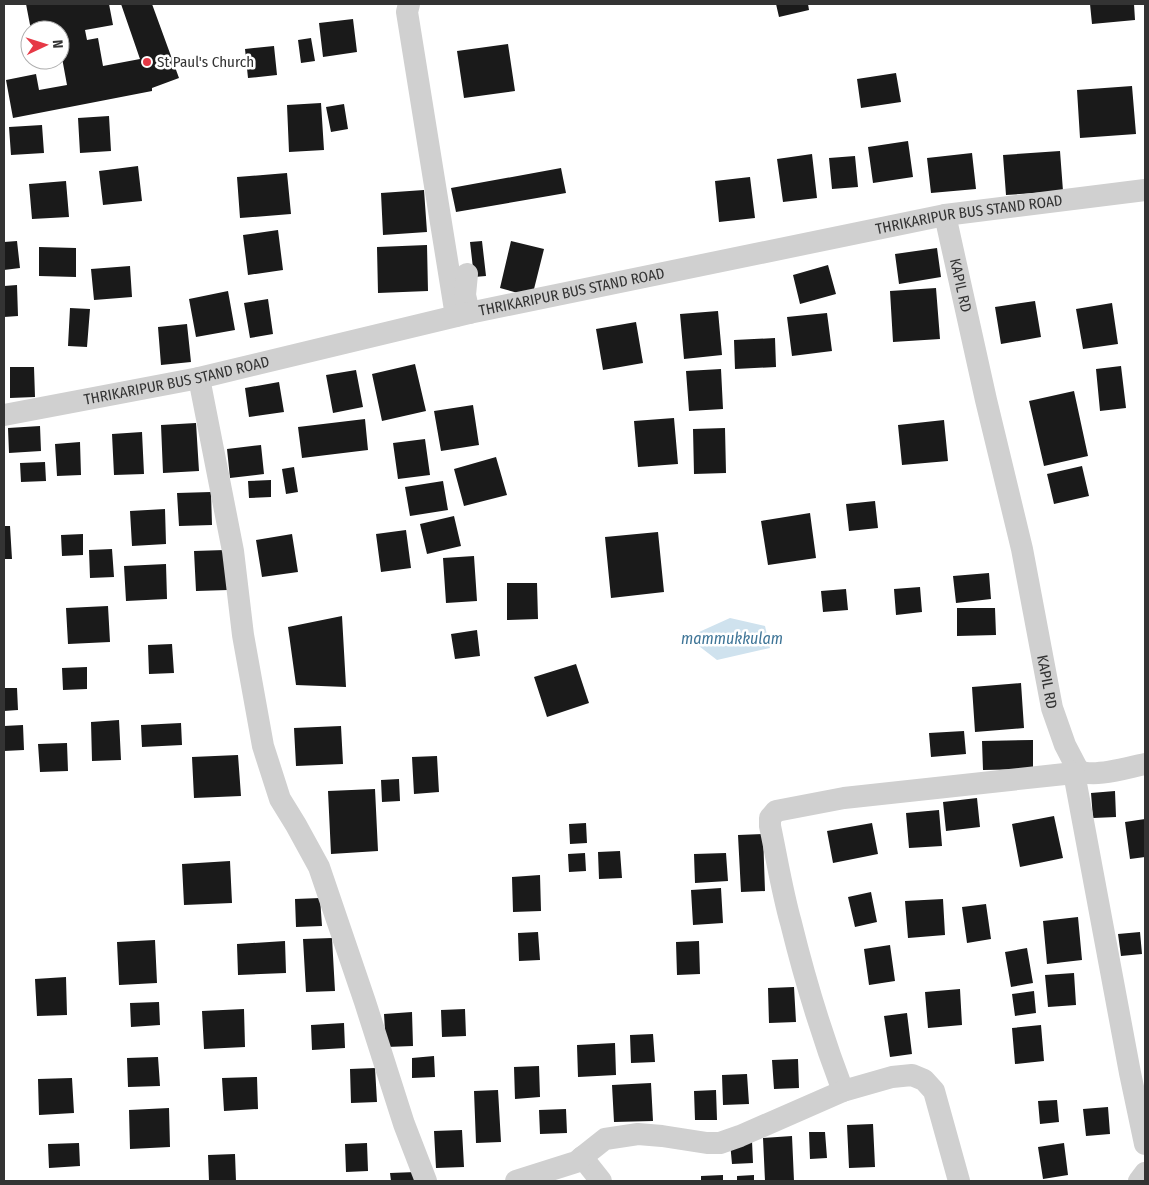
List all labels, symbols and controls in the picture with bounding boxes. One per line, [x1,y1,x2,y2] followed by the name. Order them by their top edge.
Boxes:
[20,20,70,70] north arrow
[49,39,66,49] text: N
[157,53,254,71] place label: St Paul's Church
[141,56,153,68] marker: St Paul's Church
[874,191,1064,238] street label: THRIKARIPUR BUS STAND ROAD
[946,257,975,314] street label: KAPIL RD
[477,264,666,320] street label: THRIKARIPUR BUS STAND ROAD
[82,352,271,409] street label: THRIKARIPUR BUS STAND ROAD
[681,629,783,648] water label: mammukkulam
[1033,653,1061,710] street label: KAPIL RD

